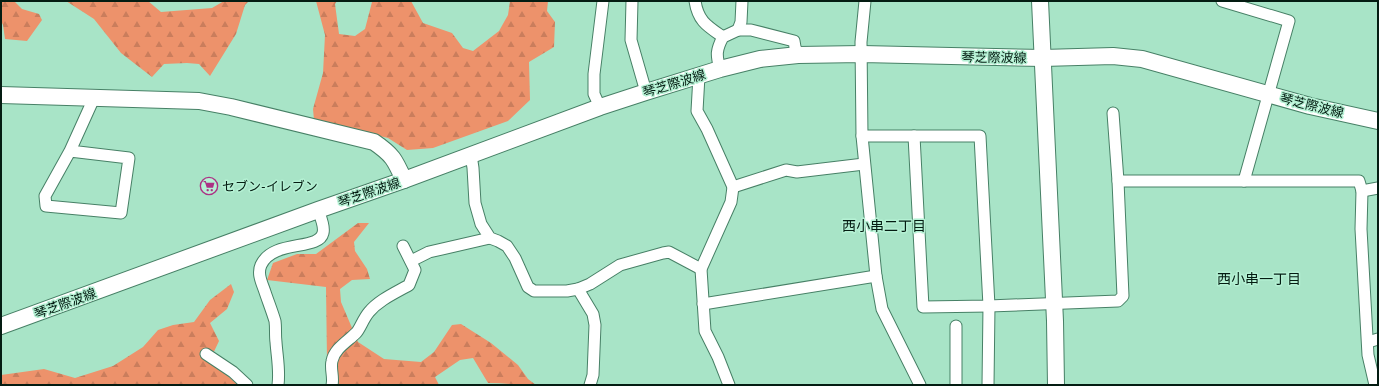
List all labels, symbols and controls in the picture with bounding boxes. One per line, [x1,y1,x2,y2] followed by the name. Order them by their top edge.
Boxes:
[961,48,1027,67] street label: 琴芝際波線
[641,66,708,101] street label: 琴芝際波線
[1278,89,1345,122] street label: 琴芝際波線
[336,174,403,211] street label: 琴芝際波線
[199,176,219,196] supermarket icon: セブン-イレブン
[222,178,318,195] place label: セブン-イレブン
[842,217,926,235] district label: 西小串二丁目
[1217,270,1301,288] district label: 西小串一丁目
[32,284,99,323] street label: 琴芝際波線

